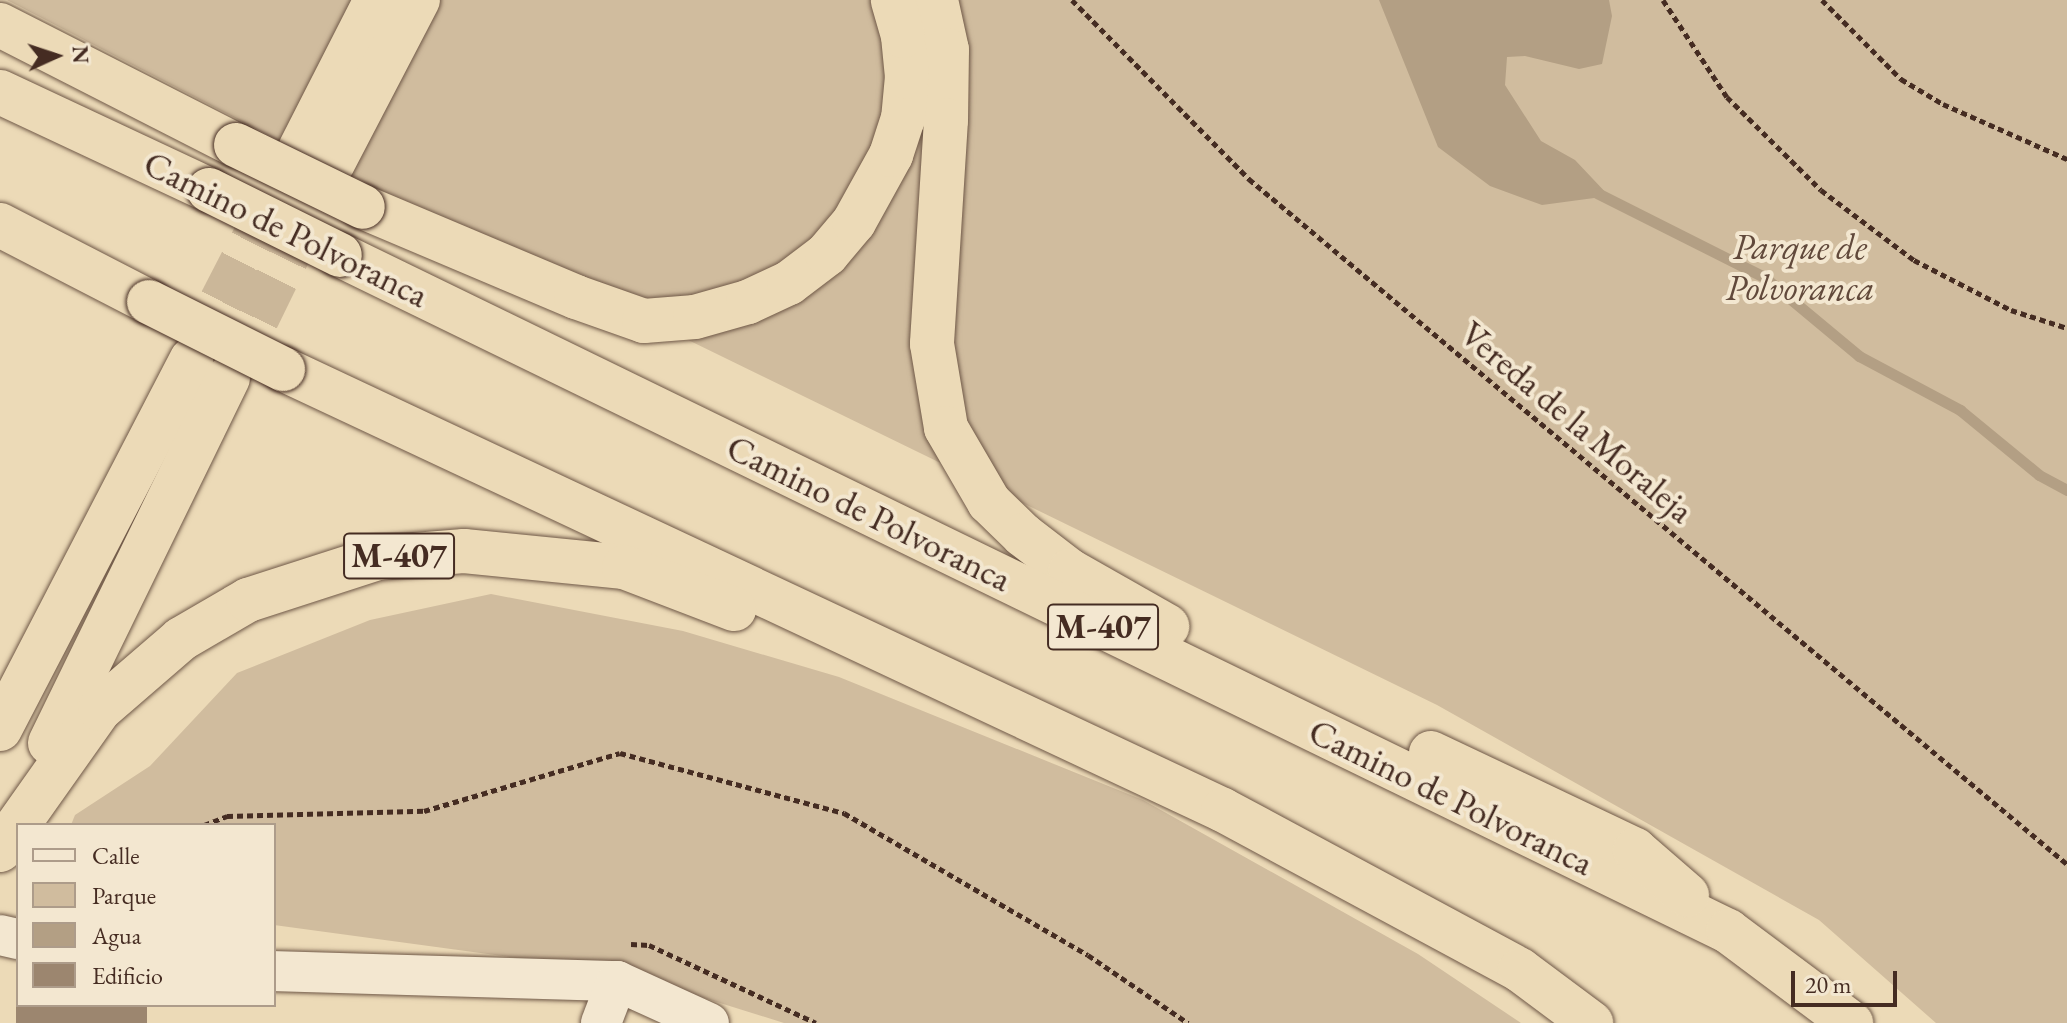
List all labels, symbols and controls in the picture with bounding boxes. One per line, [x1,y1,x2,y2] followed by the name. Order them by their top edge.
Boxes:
[16,16,96,96] north arrow
[66,45,95,64] text: N
[137,141,435,317] street label: Camino de Polvoranca
[1725,224,1875,309] park label: Parque de Polvoranca
[1452,312,1702,532] street label: Vereda de la Moraleja
[720,425,1018,601] street label: Camino de Polvoranca
[343,526,455,586] road number: M-407
[1047,597,1159,657] road number: M-407
[1302,709,1600,885] street label: Camino de Polvoranca
[16,823,276,1007] legend
[92,840,140,871] text: Calle
[92,880,156,911] text: Parque
[92,920,141,951] text: Agua
[1795,955,1901,1005] scale bar
[92,960,163,991] text: Edificio
[1805,969,1852,1000] text: 20 m

